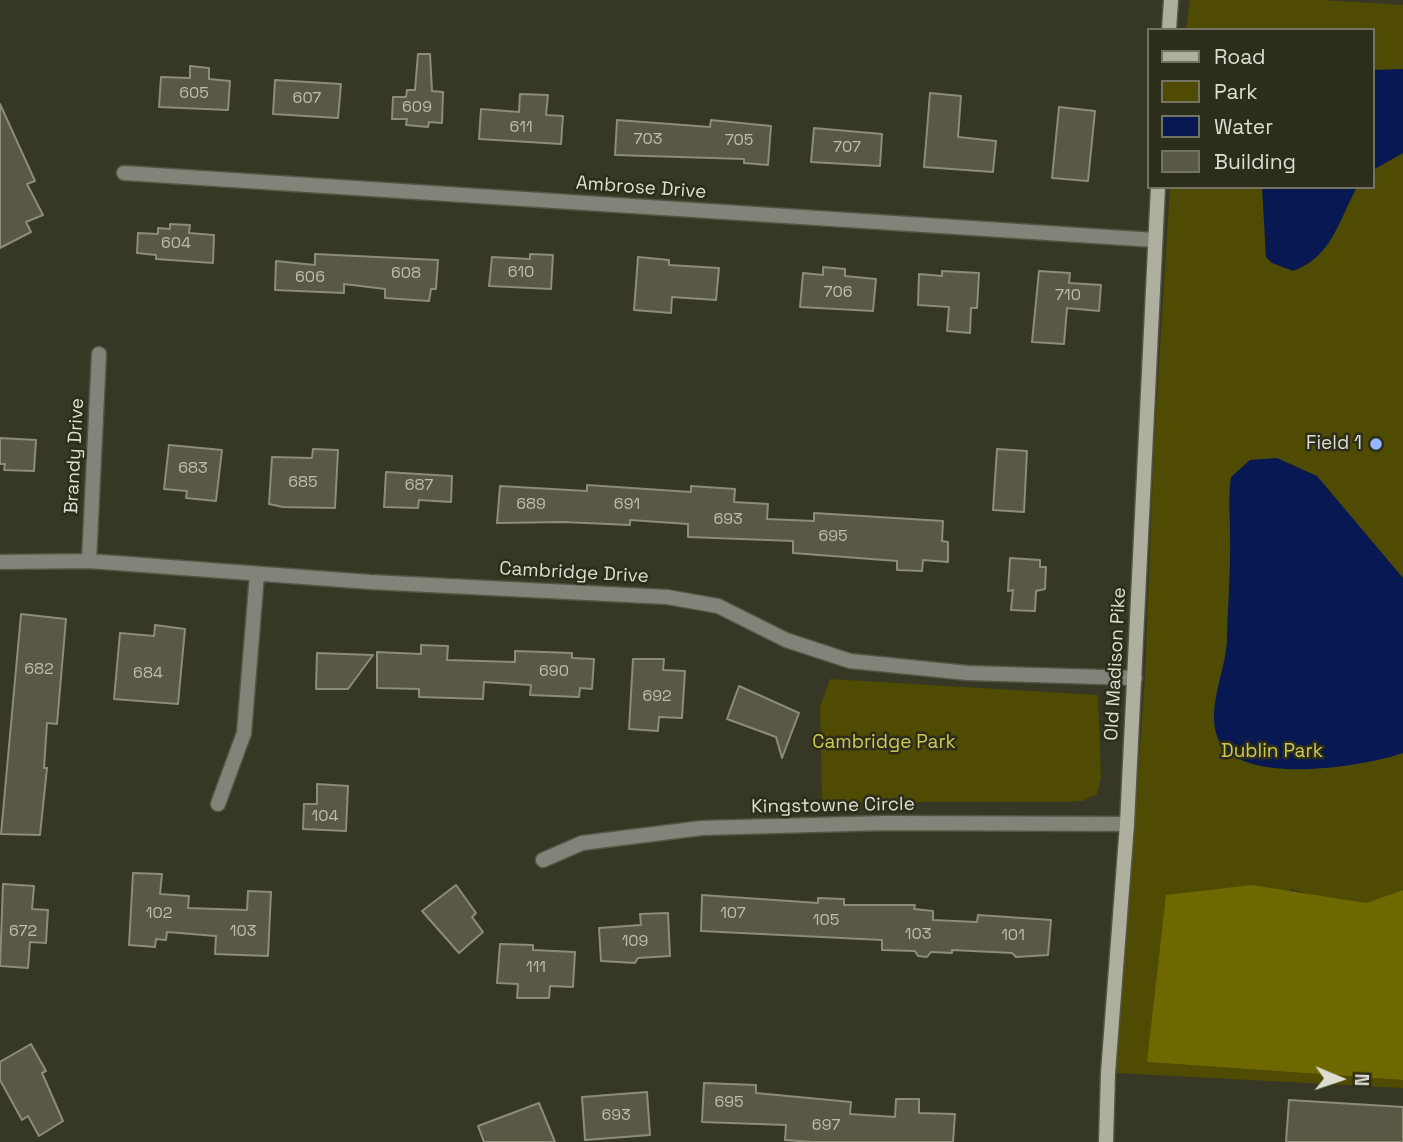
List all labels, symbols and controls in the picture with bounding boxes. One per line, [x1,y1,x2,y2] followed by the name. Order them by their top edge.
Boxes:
[1148,28,1375,189] legend
[1214,43,1266,70] text: Road
[1214,78,1258,105] text: Park
[179,84,209,104] house number: 605
[293,89,321,109] house number: 607
[402,98,432,118] house number: 609
[1214,113,1273,140] text: Water
[509,118,533,138] house number: 611
[634,130,662,150] house number: 703
[725,131,753,151] house number: 705
[833,138,861,158] house number: 707
[1214,148,1296,175] text: Building
[575,172,707,204] street label: Ambrose Drive
[161,234,191,254] house number: 604
[508,263,534,283] house number: 610
[391,264,421,284] house number: 608
[295,268,325,288] house number: 606
[824,283,852,303] house number: 706
[1055,286,1081,306] house number: 710
[61,397,89,515] street label: Brandy Drive
[1306,433,1362,455] place label: Field 1
[1368,436,1384,452] marker: Field 1
[178,459,208,479] house number: 683
[288,473,318,493] house number: 685
[405,476,433,496] house number: 687
[516,495,546,515] house number: 689
[614,495,640,515] house number: 691
[713,510,743,530] house number: 693
[818,527,848,547] house number: 695
[499,558,649,588] street label: Cambridge Drive
[1101,587,1131,741] street label: Old Madison Pike
[24,660,54,680] house number: 682
[539,662,569,682] house number: 690
[133,664,163,684] house number: 684
[642,687,672,707] house number: 692
[812,732,956,754] park label: Cambridge Park
[1221,741,1323,763] park label: Dublin Park
[751,793,915,819] street label: Kingstowne Circle
[312,807,338,827] house number: 104
[146,904,172,924] house number: 102
[720,904,746,924] house number: 107
[813,911,839,931] house number: 105
[9,922,37,942] house number: 672
[230,922,256,942] house number: 103
[905,925,931,945] house number: 103
[1001,926,1025,946] house number: 101
[622,932,648,952] house number: 109
[526,958,546,978] house number: 111
[1305,1044,1375,1114] north arrow
[1349,1073,1374,1087] text: N
[714,1093,744,1113] house number: 695
[601,1106,631,1126] house number: 693
[812,1116,840,1136] house number: 697

